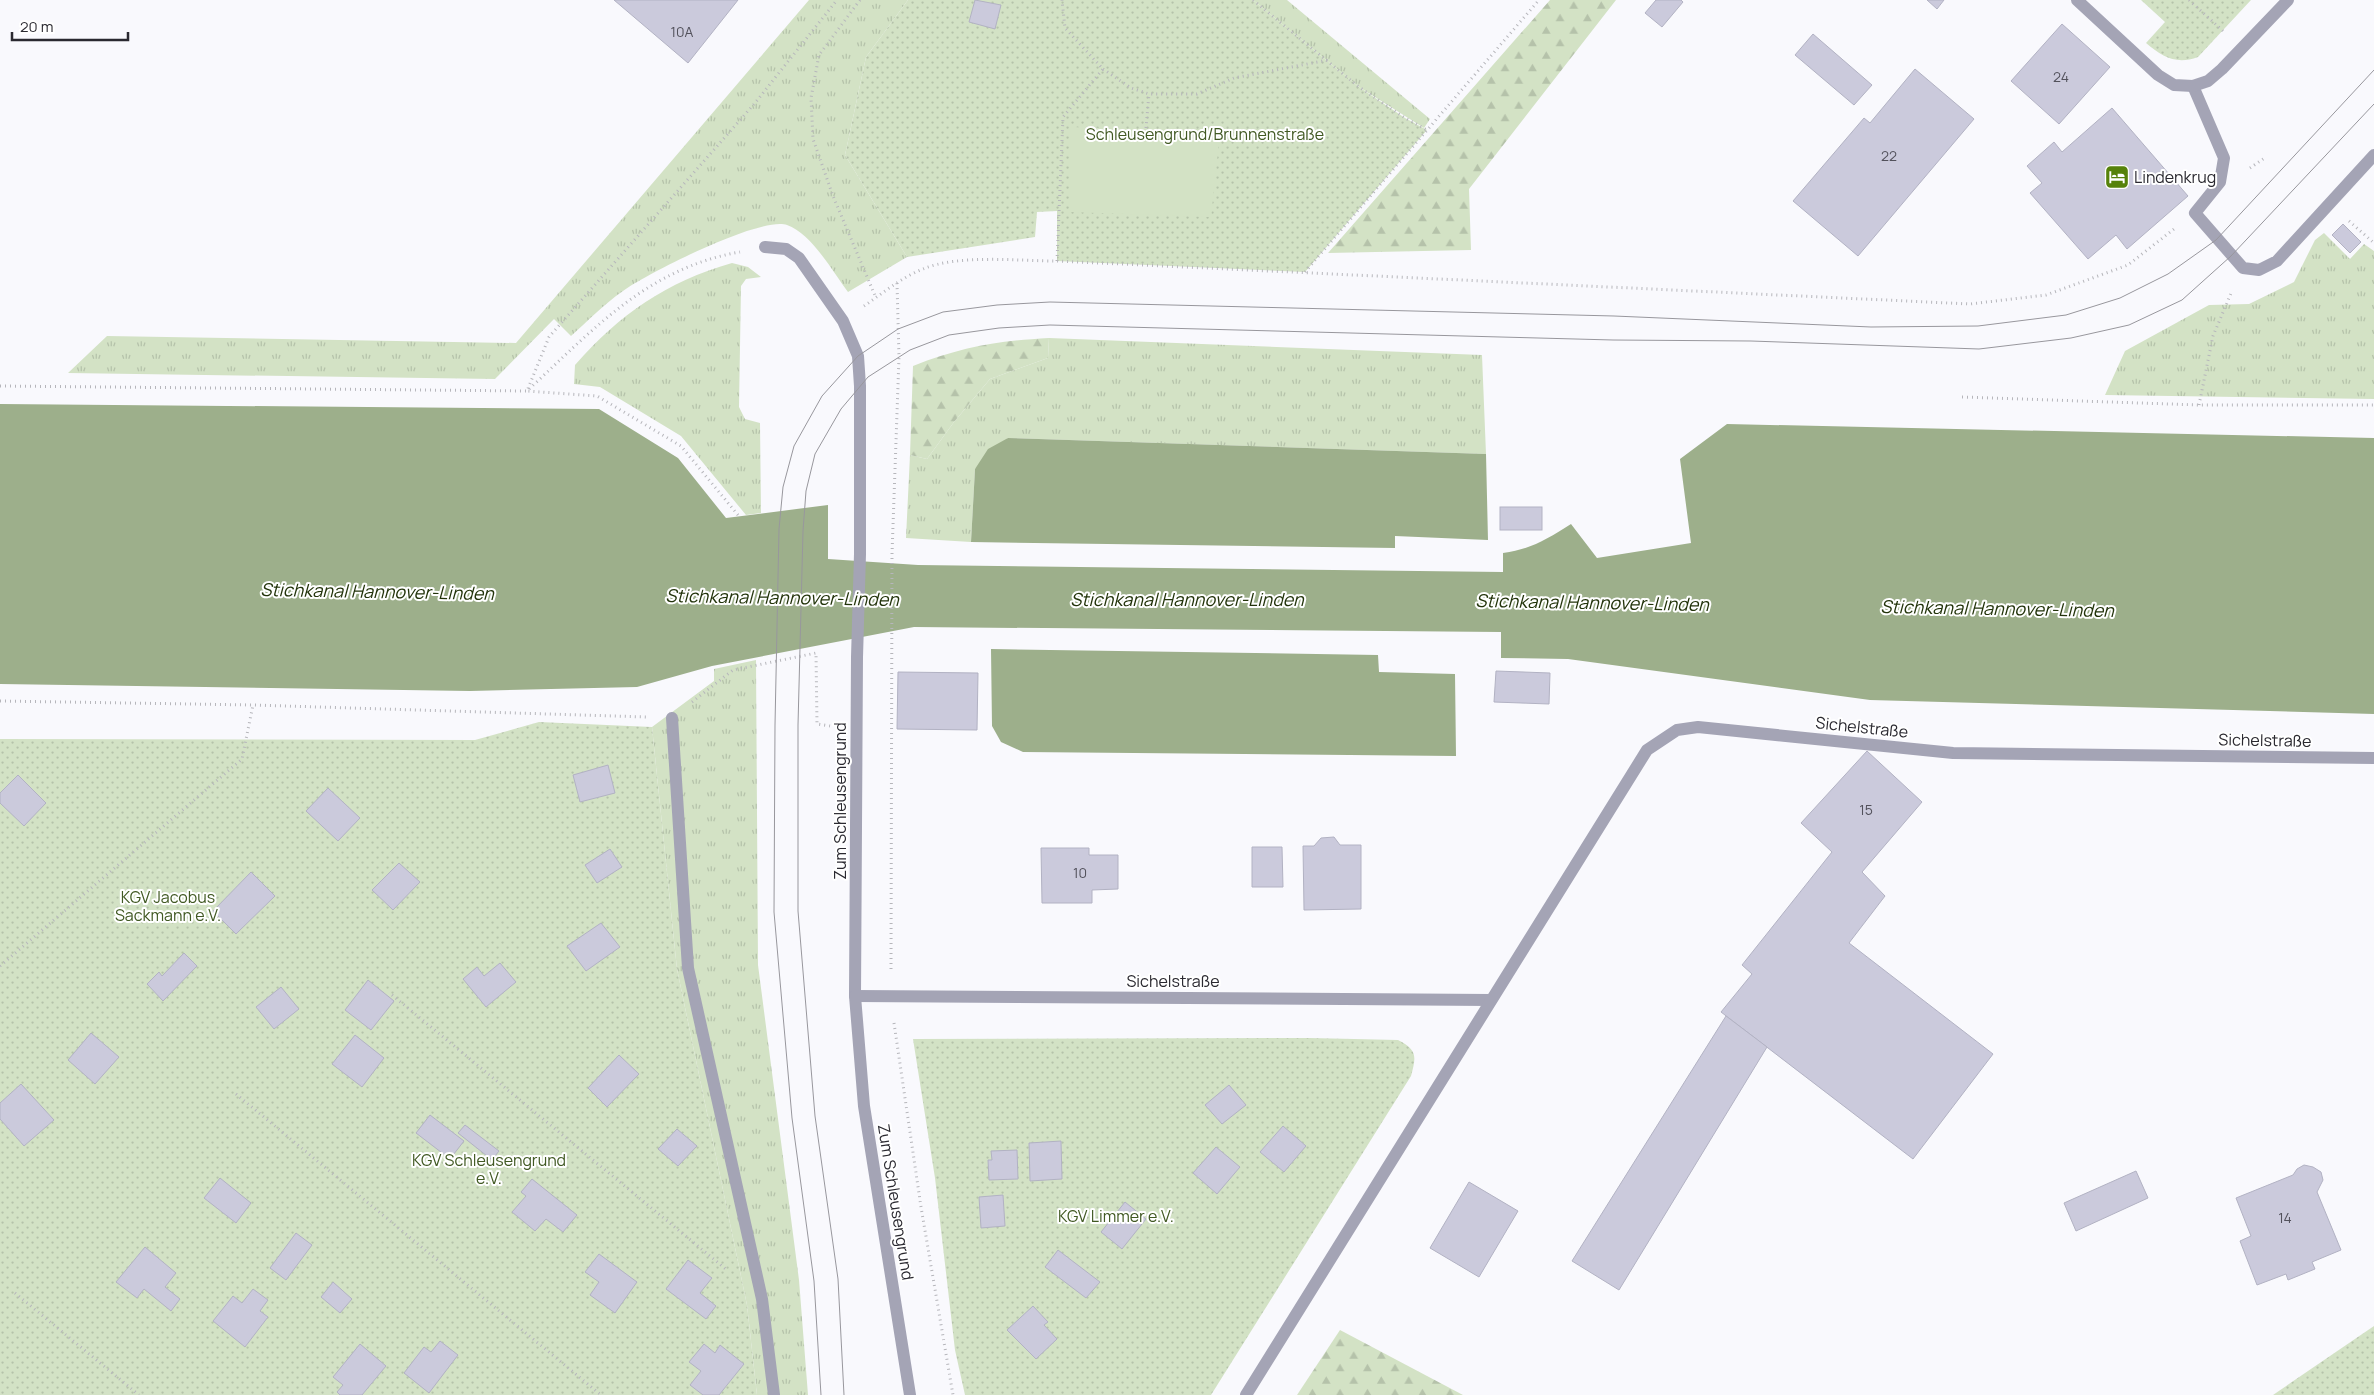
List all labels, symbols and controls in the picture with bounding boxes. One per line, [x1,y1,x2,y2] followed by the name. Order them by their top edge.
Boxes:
[12,10,129,42] scale bar
[20,16,53,37] text: 20 m
[671,22,694,41] house number: 10A
[2053,67,2069,86] house number: 24
[1086,123,1324,145] park label: Schleusengrund/Brunnenstraße
[1881,146,1897,165] house number: 22
[2104,164,2130,190] hotel icon: Lindenkrug
[2134,166,2216,188] place label: Lindenkrug
[260,577,495,605] water label: Stichkanal Hannover-Linden
[665,583,900,611] water label: Stichkanal Hannover-Linden
[1070,587,1305,611] water label: Stichkanal Hannover-Linden
[1475,588,1710,616] water label: Stichkanal Hannover-Linden
[1880,594,2115,622] water label: Stichkanal Hannover-Linden
[1815,711,1909,743] street label: Sichelstraße
[829,722,851,880] street label: Zum Schleusengrund
[2218,728,2312,752] street label: Sichelstraße
[1859,800,1873,819] house number: 15
[1073,863,1087,882] house number: 10
[115,886,221,926] park label: KGV Jacobus Sackmann e.V.
[1126,970,1220,992] street label: Sichelstraße
[873,1122,919,1282] street label: Zum Schleusengrund
[412,1149,566,1189] park label: KGV Schleusengrund e.V.
[1058,1205,1174,1227] park label: KGV Limmer e.V.
[2278,1208,2292,1227] house number: 14

